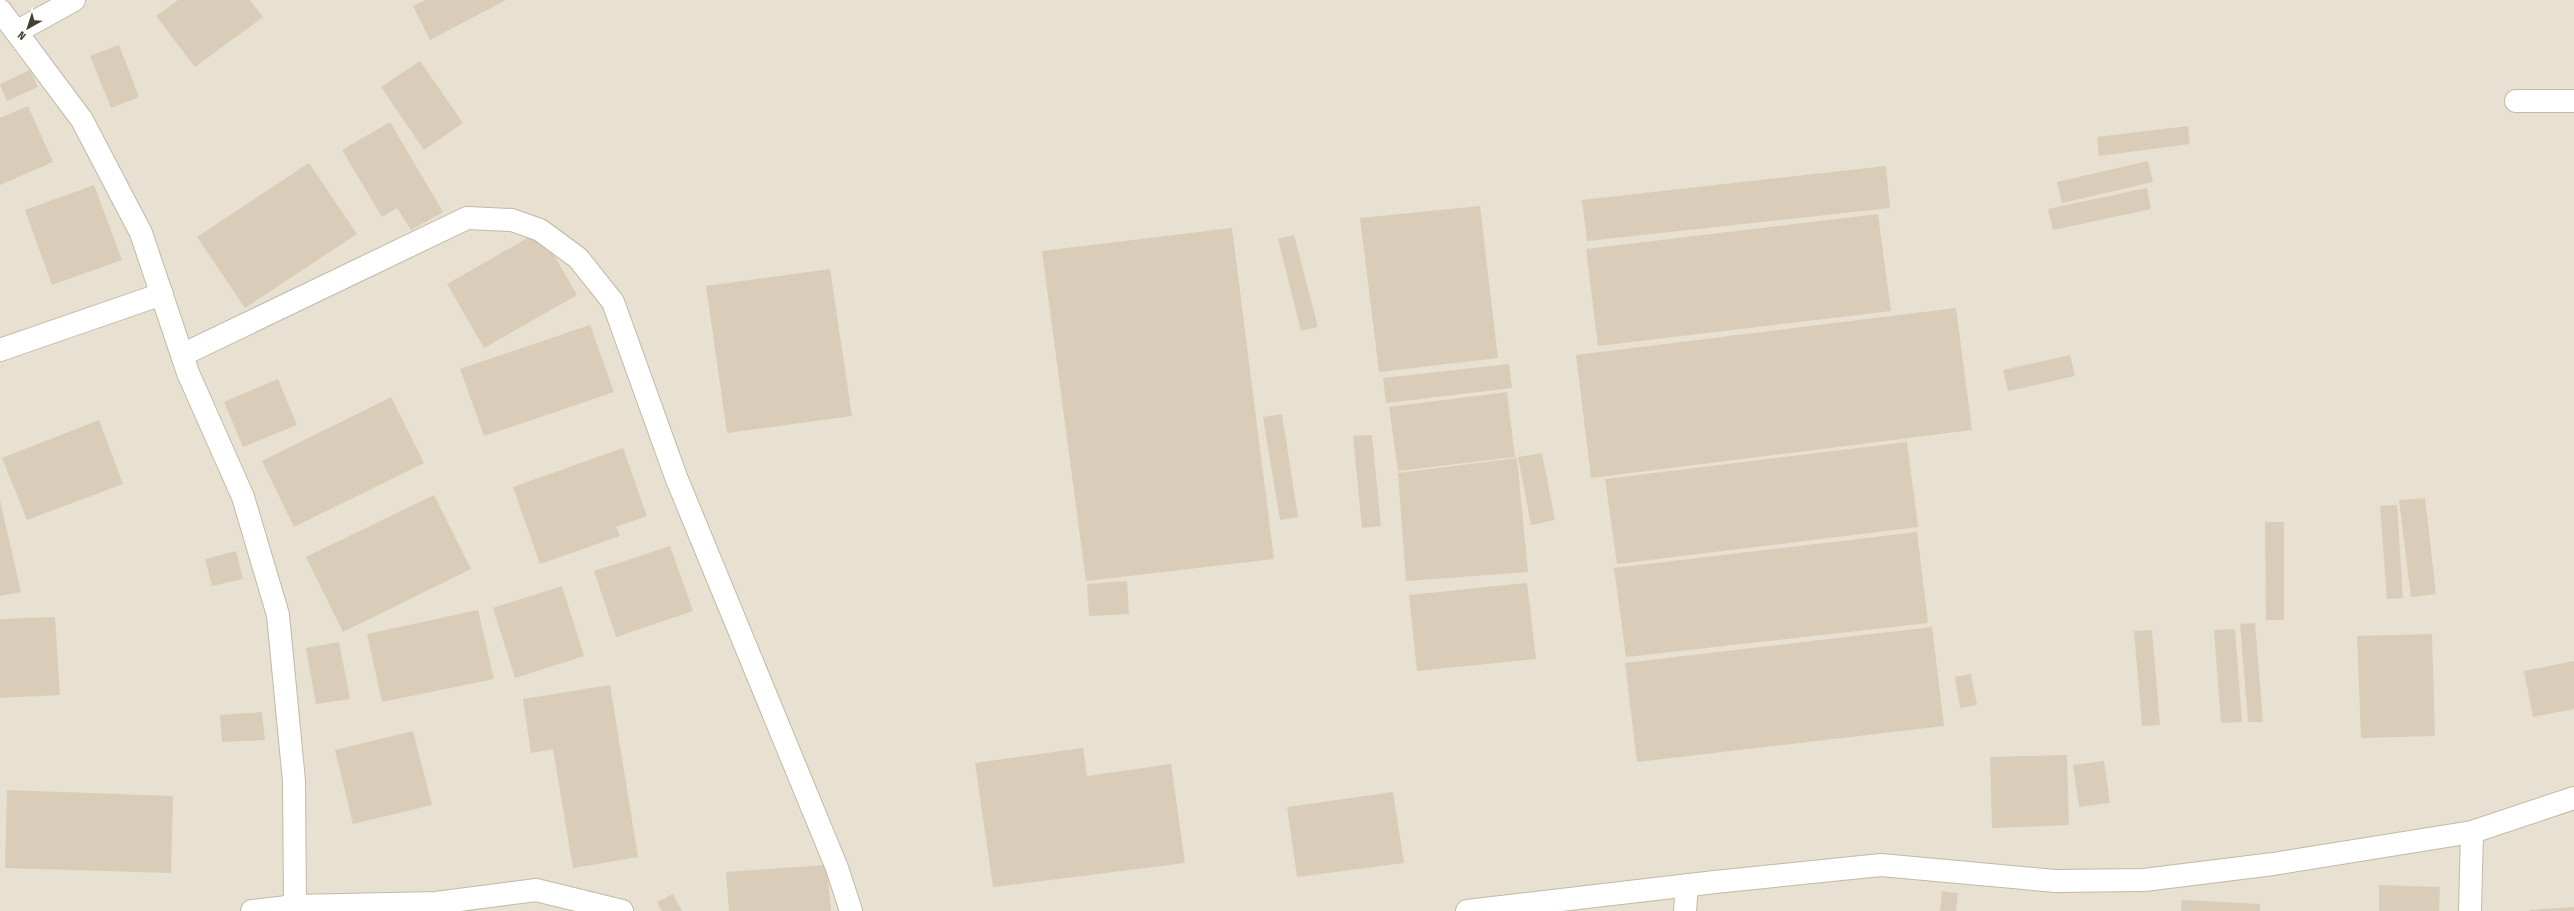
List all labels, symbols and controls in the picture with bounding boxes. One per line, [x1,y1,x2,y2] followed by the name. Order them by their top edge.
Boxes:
[8,8,48,48] north arrow
[15,28,29,43] text: N

